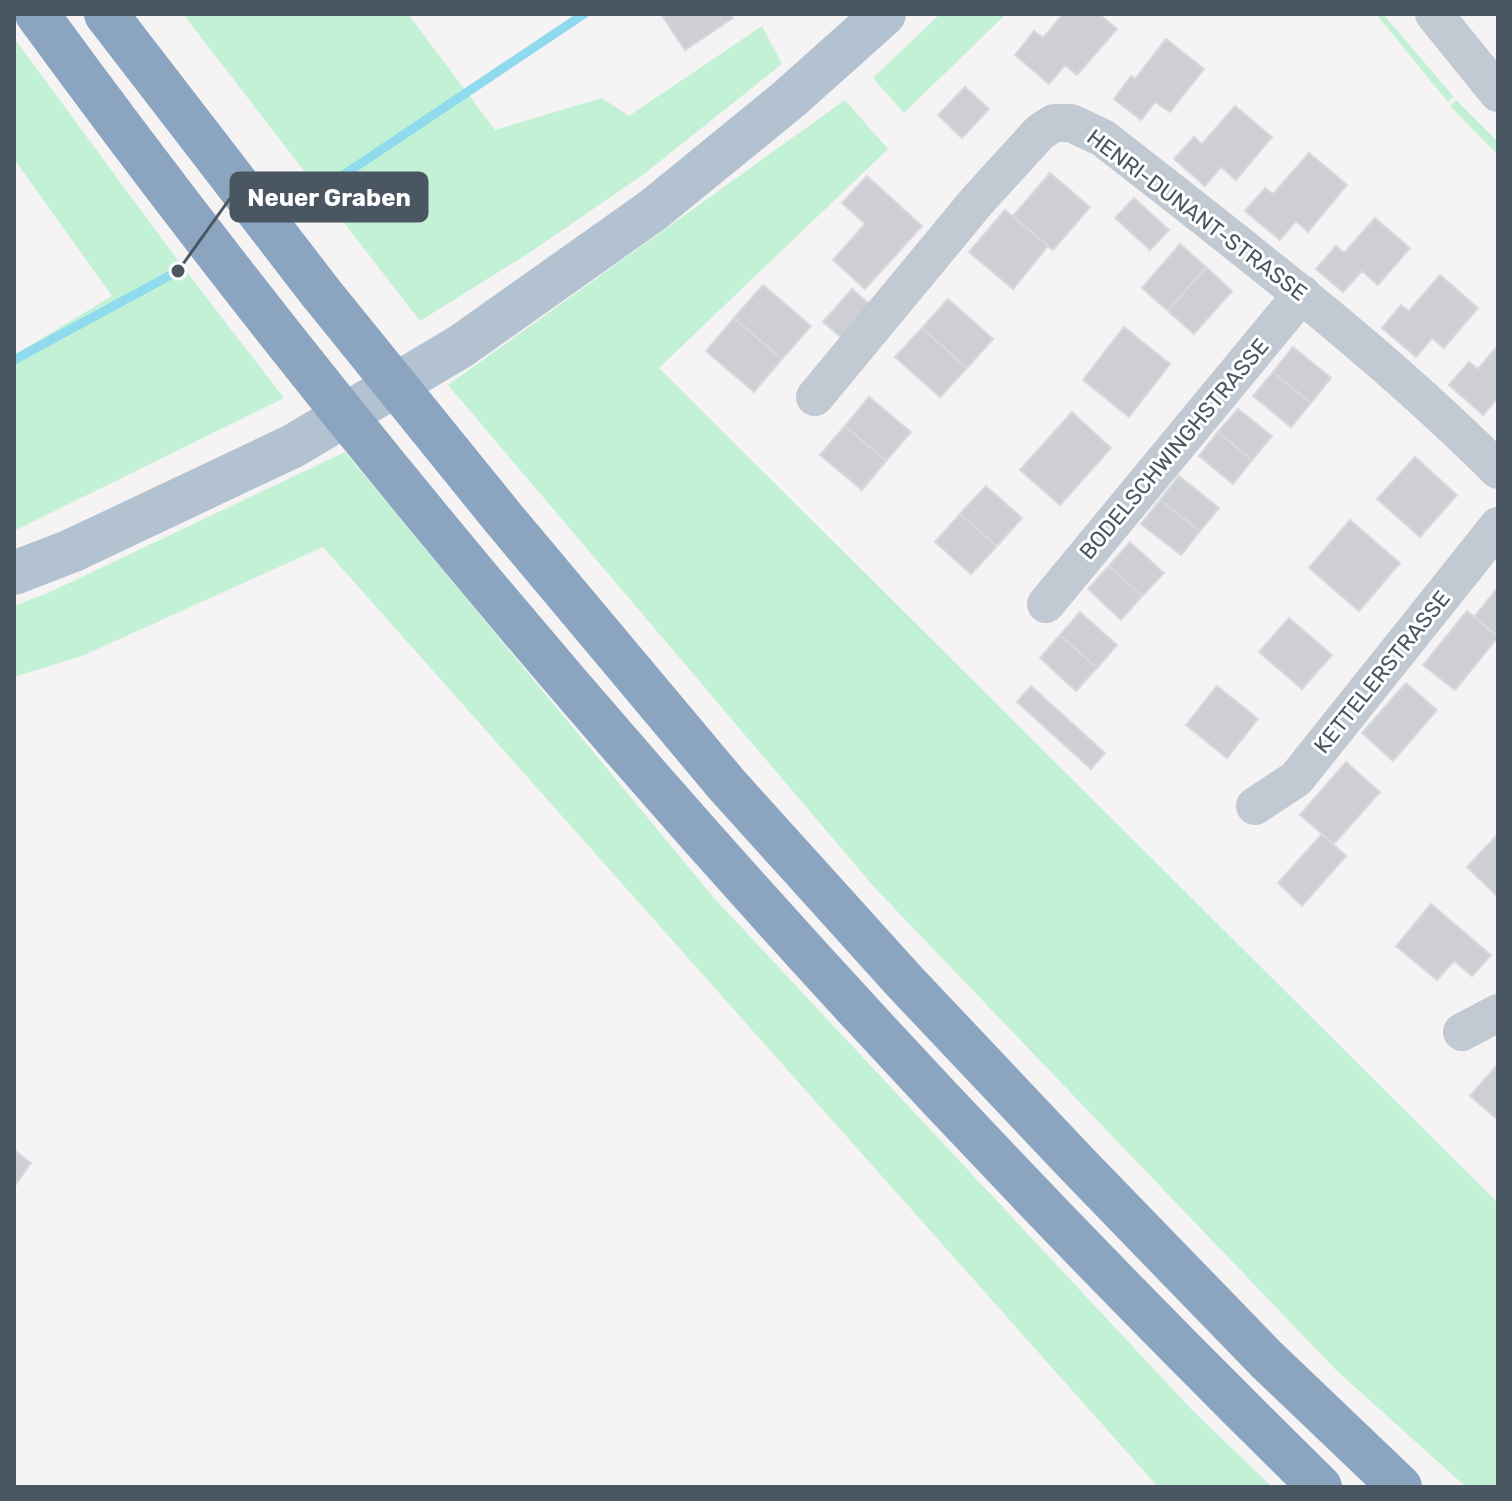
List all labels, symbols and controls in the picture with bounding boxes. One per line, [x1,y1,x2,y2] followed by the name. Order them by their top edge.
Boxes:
[1082,123,1312,307] street label: HENRI-DUNANT-STRASSE
[231,173,427,221] callout: Neuer Graben
[247,184,411,212] text: Neuer Graben
[1074,333,1274,565] street label: BODELSCHWINGHSTRASSE
[1308,585,1456,759] street label: KETTELERSTRASSE

